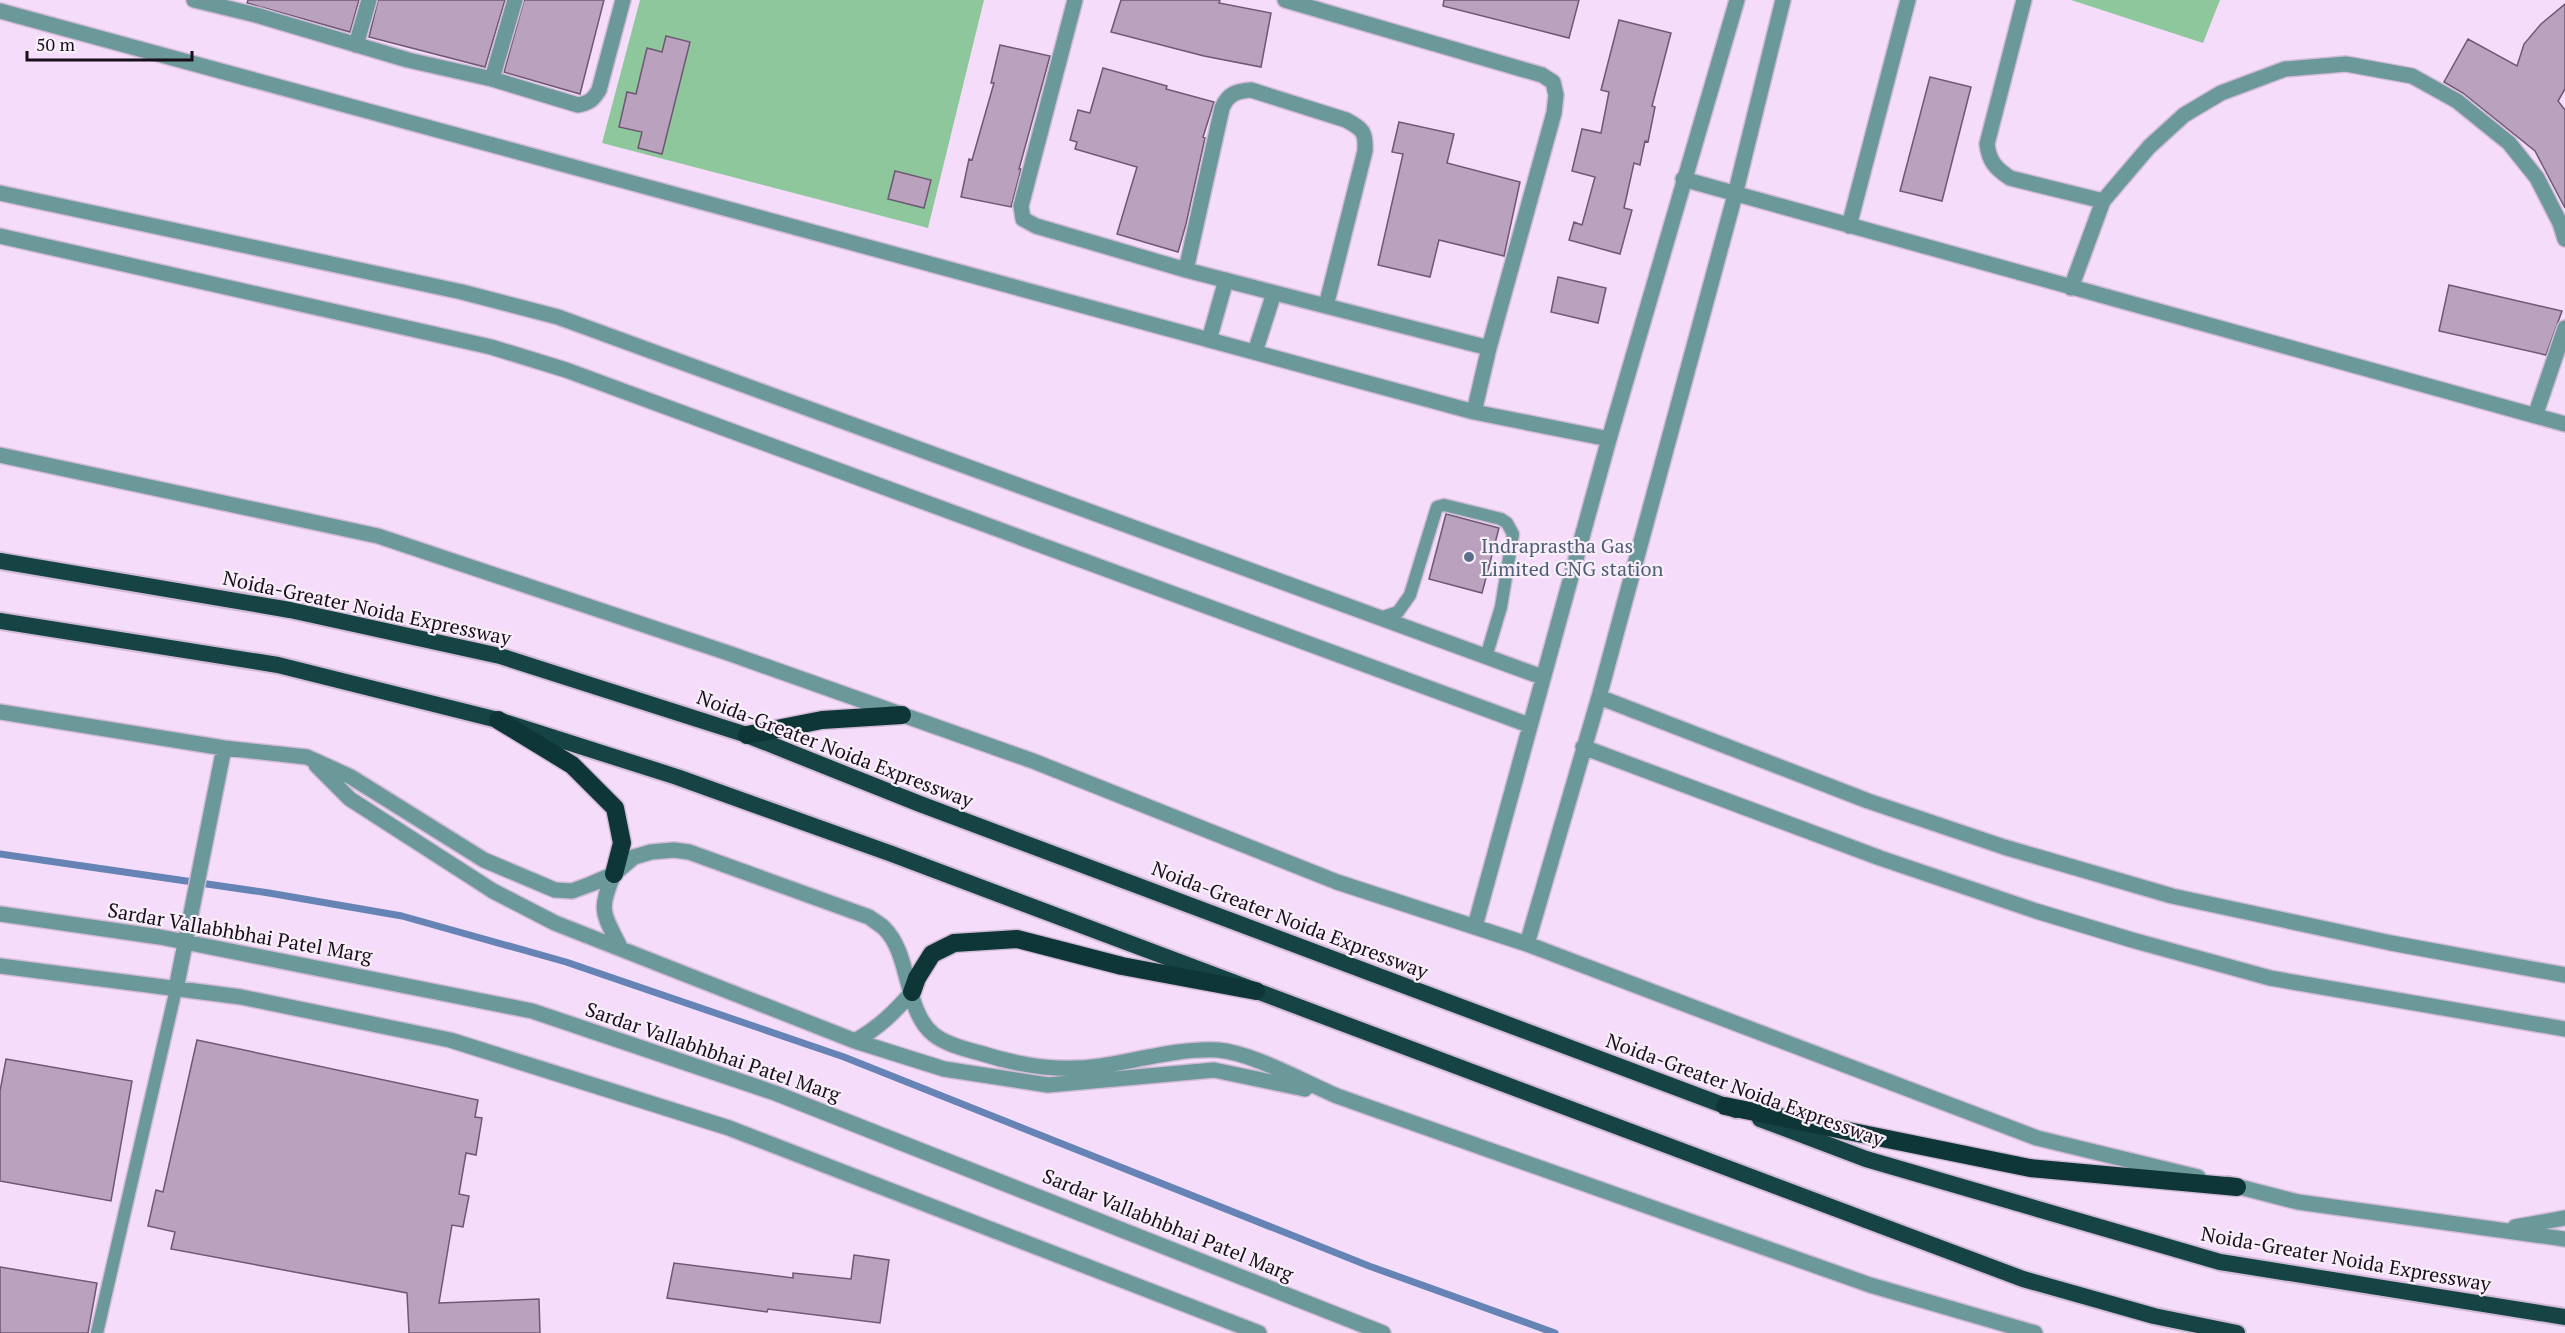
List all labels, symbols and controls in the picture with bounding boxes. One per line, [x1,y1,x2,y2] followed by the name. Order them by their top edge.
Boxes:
[27,24,192,62] scale bar
[36,32,76,56] text: 50 m
[1481,532,1664,582] place label: Indraprastha Gas Limited CNG station
[1462,550,1476,564] marker: Indraprastha Gas Limited CNG station
[221,564,515,651] street label: Noida-Greater Noida Expressway
[693,683,978,814] street label: Noida-Greater Noida Expressway
[1148,854,1433,985] street label: Noida-Greater Noida Expressway
[106,896,375,969] street label: Sardar Vallabhbhai Patel Marg
[582,995,845,1108] street label: Sardar Vallabhbhai Patel Marg
[1602,1027,1889,1153] street label: Noida-Greater Noida Expressway
[1039,1162,1298,1287] street label: Sardar Vallabhbhai Patel Marg
[2199,1220,2494,1297] street label: Noida-Greater Noida Expressway

